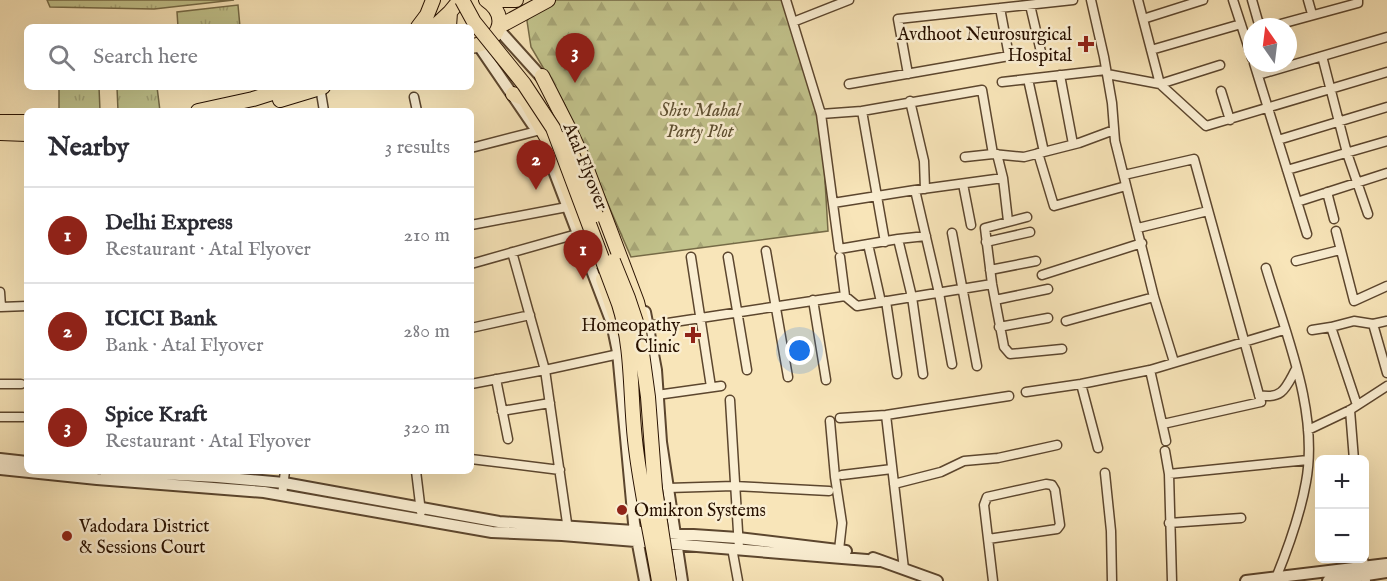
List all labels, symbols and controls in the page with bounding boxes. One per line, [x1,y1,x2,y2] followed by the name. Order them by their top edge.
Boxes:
[1243,18,1297,72] north arrow
[24,24,474,90] search box
[897,24,1072,68] place label: Avdhoot Neurosurgical Hospital
[556,34,594,83] pin: 3
[1077,35,1095,53] marker: Avdhoot Neurosurgical Hospital
[45,41,78,74] icon: search
[93,43,198,71] text: Search here
[660,100,742,144] park label: Shiv Mahal Party Plot
[556,119,613,214] street label: Atal Flyover
[48,131,129,164] text: Nearby
[385,135,450,160] text: 3 results
[516,140,556,190] pin: 2
[105,209,233,237] text: Delhi Express
[64,223,71,248] text: 1
[404,223,450,248] text: 210 m
[564,230,602,280] pin: 1
[105,237,311,262] text: Restaurant · Atal Flyover
[105,305,217,333] text: ICICI Bank
[581,315,680,359] place label: Homeopathy Clinic
[63,319,72,344] text: 2
[403,319,450,344] text: 280 m
[684,326,702,344] marker: Homeopathy Clinic
[105,333,264,358] text: Bank · Atal Flyover
[785,336,814,365] your location
[105,401,207,429] text: Spice Kraft
[64,415,71,440] text: 3
[404,415,450,440] text: 320 m
[105,429,311,454] text: Restaurant · Atal Flyover
[1315,455,1369,563] map controls
[1315,455,1369,509] button: +
[634,500,766,523] place label: Omikron Systems
[615,503,629,517] marker: Omikron Systems
[1315,509,1369,563] button: −
[78,516,209,560] place label: Vadodara District & Sessions Court
[60,529,74,543] marker: Vadodara District & Sessions Court

